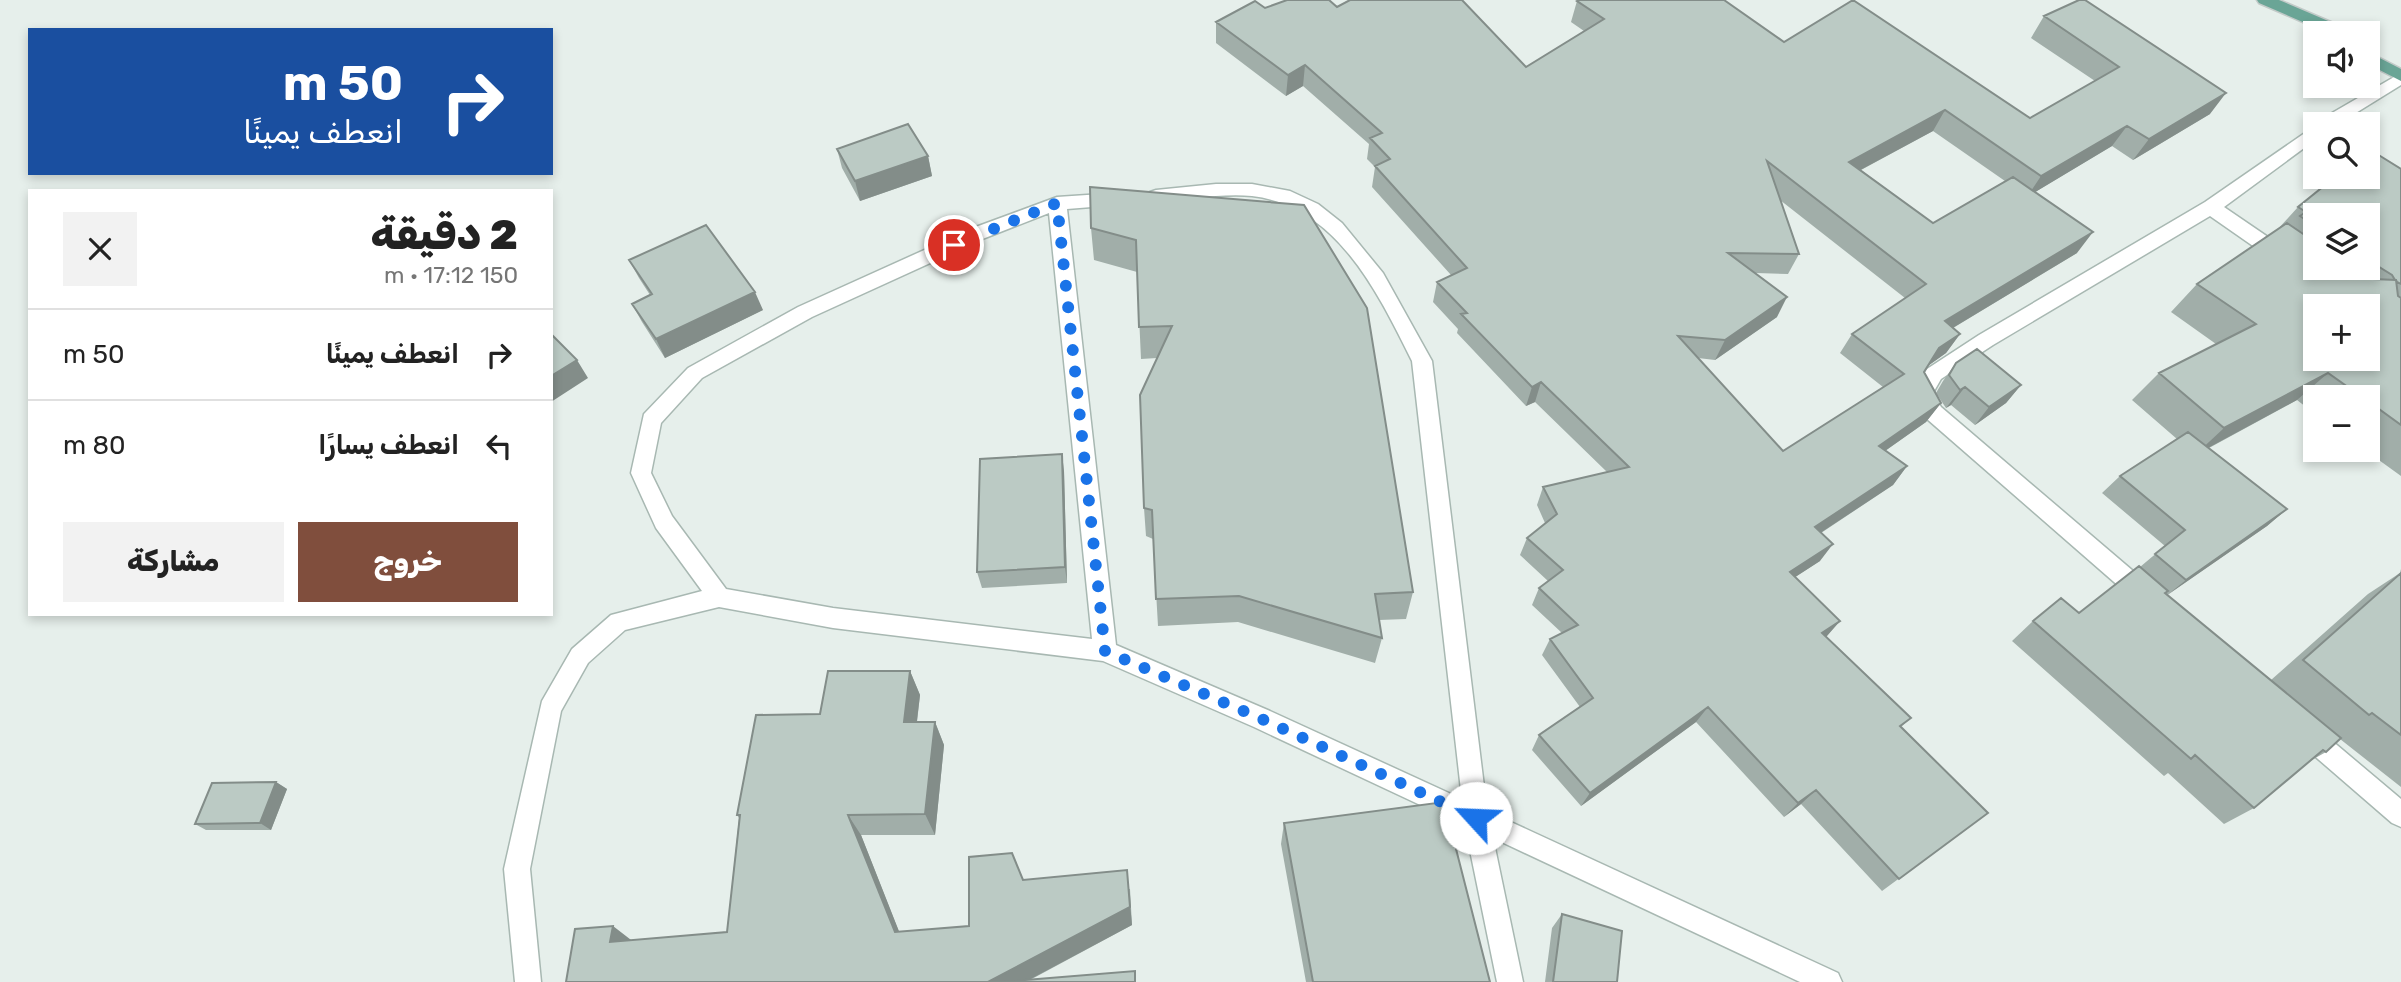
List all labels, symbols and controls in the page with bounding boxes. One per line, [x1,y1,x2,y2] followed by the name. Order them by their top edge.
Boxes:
[2303,21,2380,462] map controls
[2303,21,2380,98] button: sound
[283,54,403,112] text: 50 m
[427,56,518,147] icon: right
[2303,112,2380,189] button: search
[243,113,403,151] text: انعطف يمينًا
[2303,203,2380,280] button: layers
[371,210,518,260] text: 2 دقيقة
[63,212,137,286] button: close
[924,215,984,275] pin
[935,226,973,264] icon: arrive
[384,261,518,289] text: 150 m · 17:12
[2303,294,2380,371] button: +
[480,336,518,374] icon: right
[63,339,124,370] text: 50 m
[326,339,459,370] text: انعطف يمينًا
[2303,385,2380,462] button: −
[480,427,518,465] icon: left
[63,430,126,461] text: 80 m
[318,430,459,461] text: انعطف يسارًا
[63,522,284,602] button: مشاركة
[298,522,518,602] button: خروج
[1439,781,1513,855] position arrow

